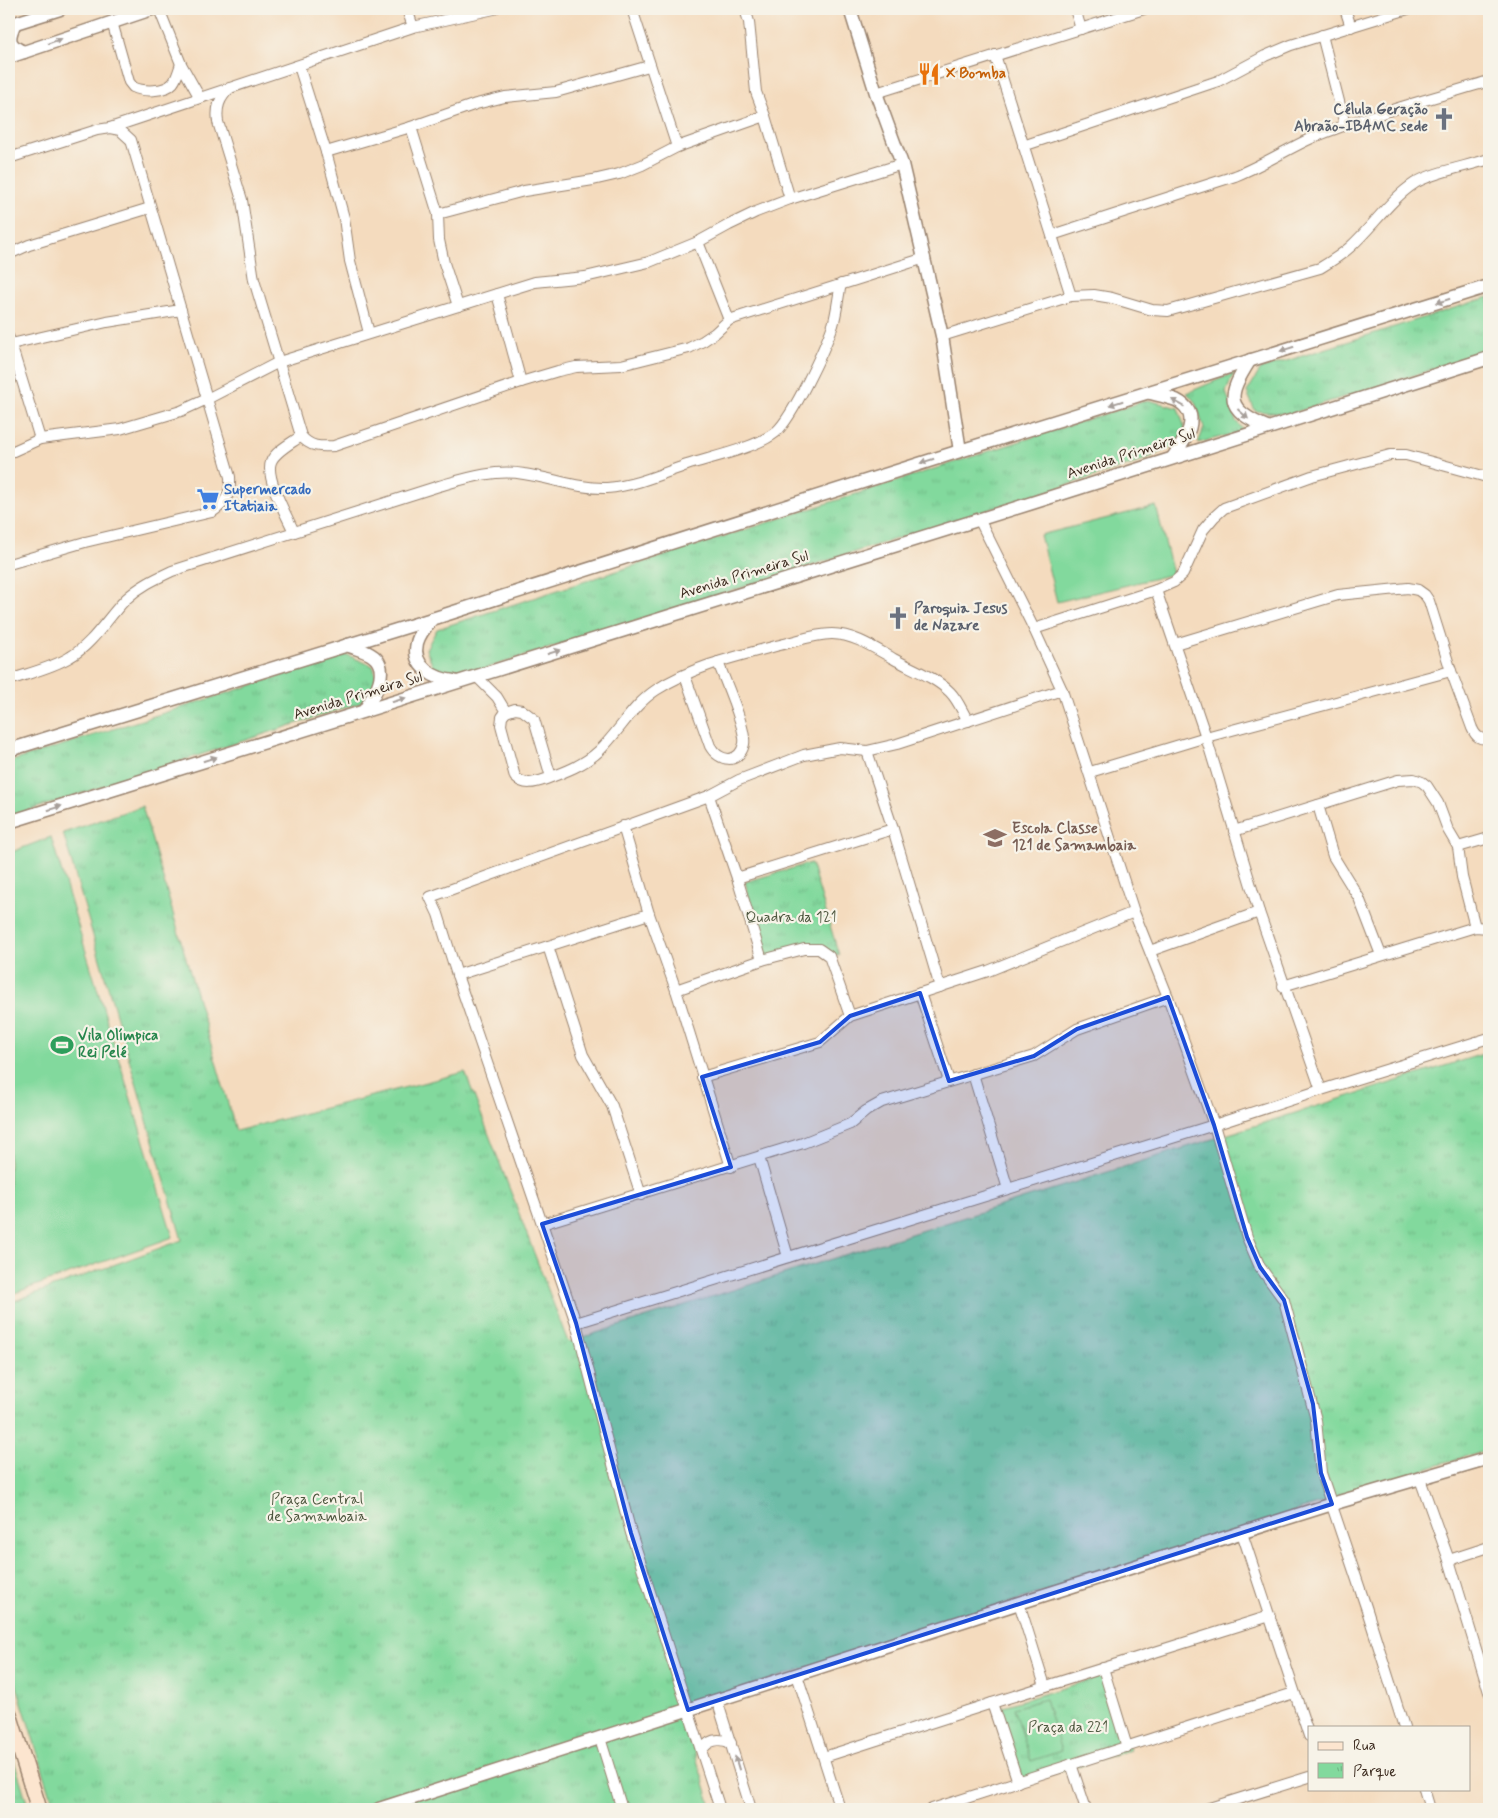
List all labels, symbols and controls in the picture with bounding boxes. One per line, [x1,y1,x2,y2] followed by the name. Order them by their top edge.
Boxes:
[48,37,63,45] one-way arrow
[916,61,942,87] restaurant icon: X Bomba
[946,64,1006,84] place label: X Bomba
[1294,100,1429,137] place label: Célula Geração Abraão-IBAMC sede
[1431,106,1457,132] church icon: Célula Geração Abraão-IBAMC sede
[1435,297,1450,305] one-way arrow
[1280,345,1295,353] one-way arrow
[1171,399,1186,407] one-way arrow
[1108,400,1123,408] one-way arrow
[1237,408,1249,420] one-way arrow
[1064,424,1198,484] street label: Avenida Primeira Sul
[919,458,934,466] one-way arrow
[224,480,311,517] place label: Supermercado Itatiaia
[195,486,221,512] supermarket icon: Supermercado Itatiaia
[677,546,811,604] street label: Avenida Primeira Sul
[914,599,1007,636] place label: Paroquia Jesus de Nazare
[885,605,911,631] church icon: Paroquia Jesus de Nazare
[547,647,562,655] one-way arrow
[291,667,425,725] street label: Avenida Primeira Sul
[392,696,407,704] one-way arrow
[203,755,218,763] one-way arrow
[48,803,63,811] one-way arrow
[1012,819,1137,856] place label: Escola Classe 121 de Samambaia
[982,825,1008,851] school or university icon: Escola Classe 121 de Samambaia
[746,908,836,928] park label: Quadra da 121
[78,1026,158,1063] place label: Vila Olímpica Rei Pelé
[49,1032,75,1058] sports icon: Vila Olímpica Rei Pelé
[267,1490,368,1527] park label: Praça Central de Samambaia
[1028,1718,1108,1738] park label: Praça da 221
[1308,1726,1470,1790] legend
[1353,1736,1376,1756] text: Rua
[733,1755,740,1770] one-way arrow
[1353,1762,1396,1782] text: Parque

